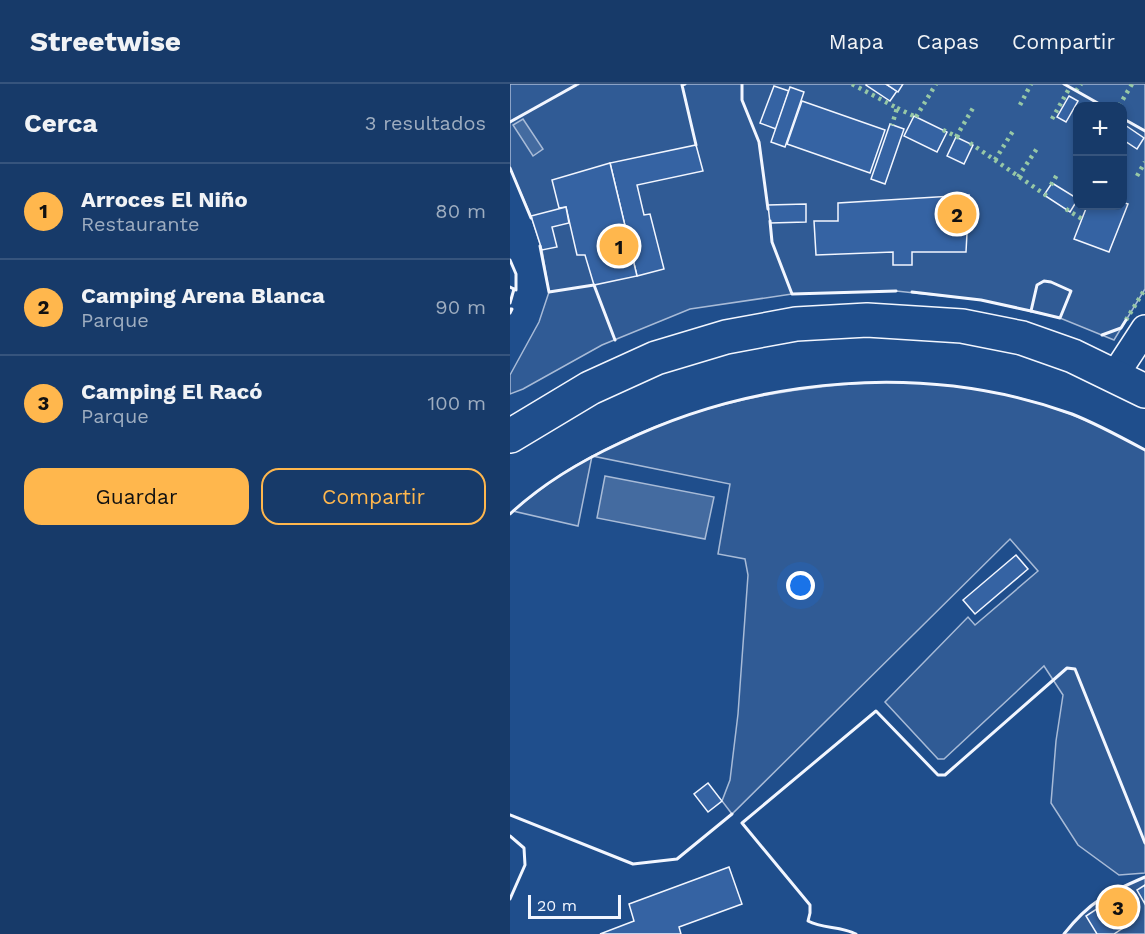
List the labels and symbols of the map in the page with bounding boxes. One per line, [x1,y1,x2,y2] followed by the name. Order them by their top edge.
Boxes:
[938,192,976,236] pin: 2
[600,224,638,268] pin: 1
[786,571,815,600] your location
[1098,884,1138,930] pin: 3
[528,892,621,920] scale bar

